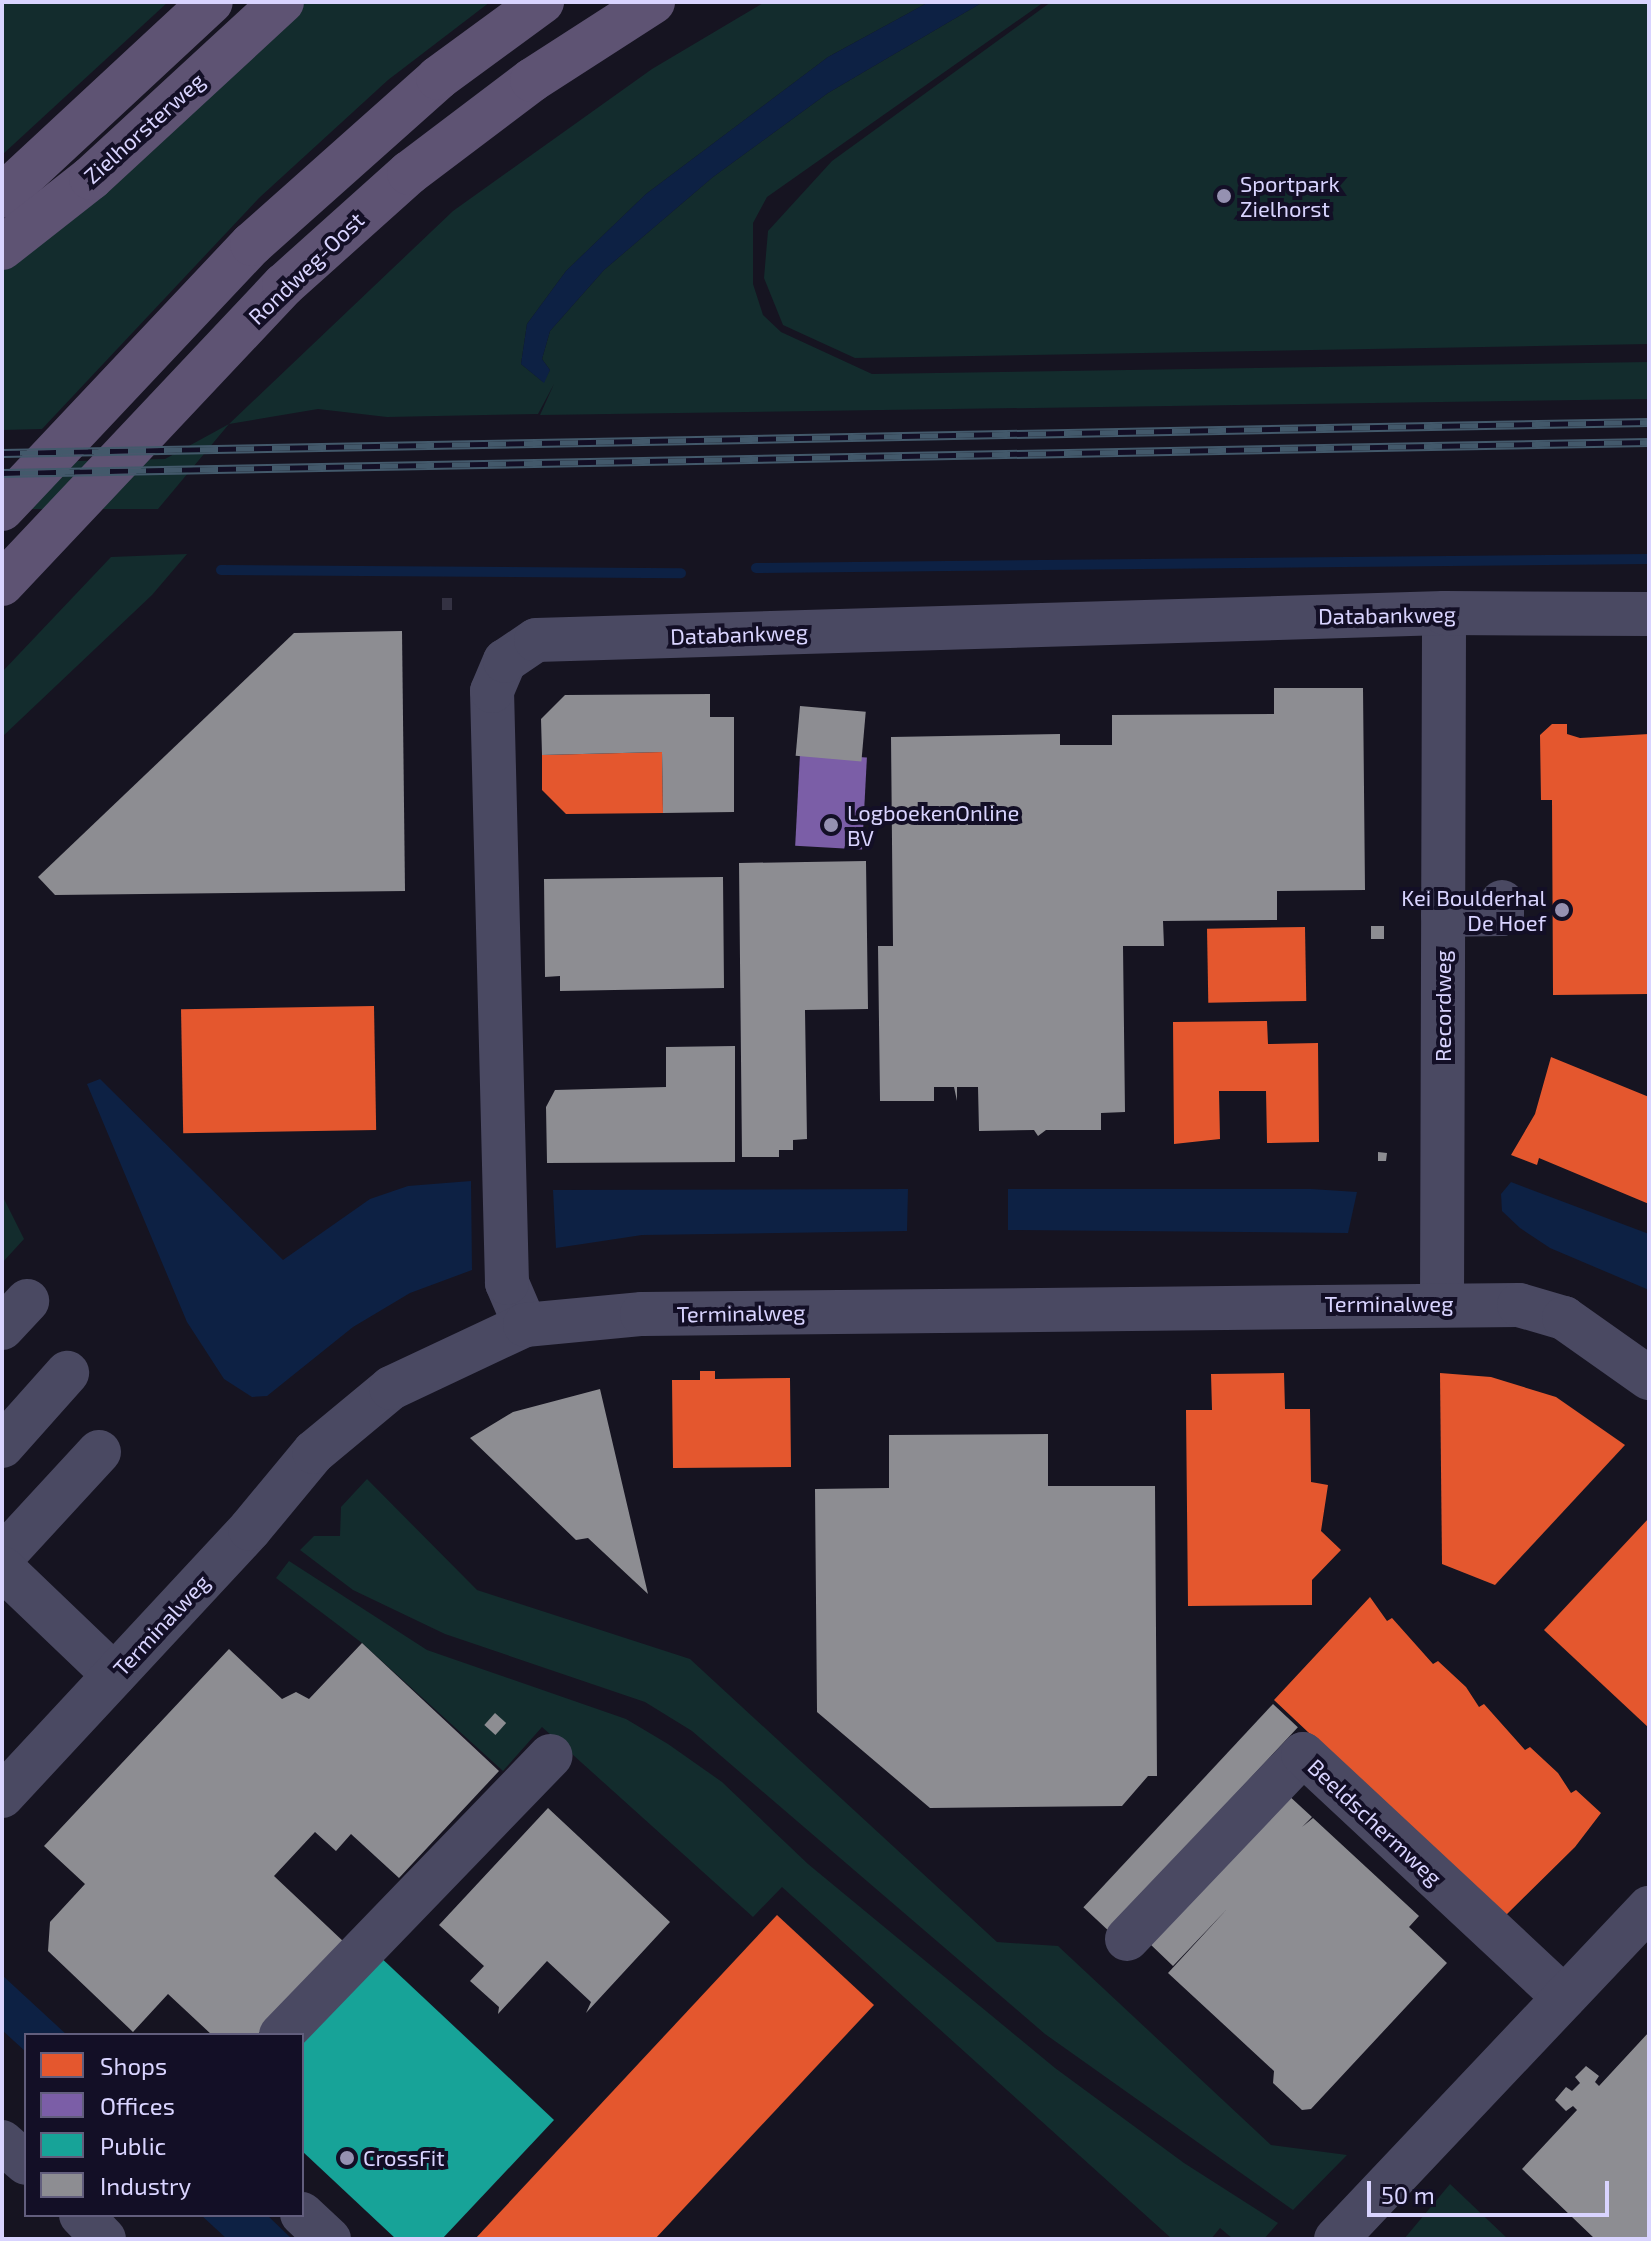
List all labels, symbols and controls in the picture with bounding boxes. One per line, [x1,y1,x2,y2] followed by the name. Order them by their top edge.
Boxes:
[78,67,210,189] street label: Zielhorsterweg
[1240,170,1340,222] place label: Sportpark Zielhorst
[1215,187,1233,205] marker: Sportpark Zielhorst
[243,206,369,330] street label: Rondweg-Oost
[1318,601,1456,629] street label: Databankweg
[670,618,808,650] street label: Databankweg
[847,799,1019,850] place label: LogboekenOnline BV
[822,816,840,834] marker: LogboekenOnline BV
[1401,884,1546,936] place label: Kei Boulderhal De Hoef
[1553,901,1571,919] marker: Kei Boulderhal De Hoef
[1430,950,1456,1062] street label: Recordweg
[1325,1291,1453,1317] street label: Terminalweg
[676,1299,806,1327] street label: Terminalweg
[107,1569,215,1681] street label: Terminalweg
[1303,1753,1447,1891] street label: Beeldschermweg
[24,2033,304,2217] legend
[100,2051,167,2080] text: Shops
[100,2091,175,2120] text: Offices
[100,2131,166,2160] text: Public
[363,2145,445,2171] place label: CrossFit
[338,2149,356,2167] marker: CrossFit
[1371,2165,1613,2215] scale bar
[100,2171,191,2200] text: Industry
[1381,2180,1435,2209] text: 50 m

